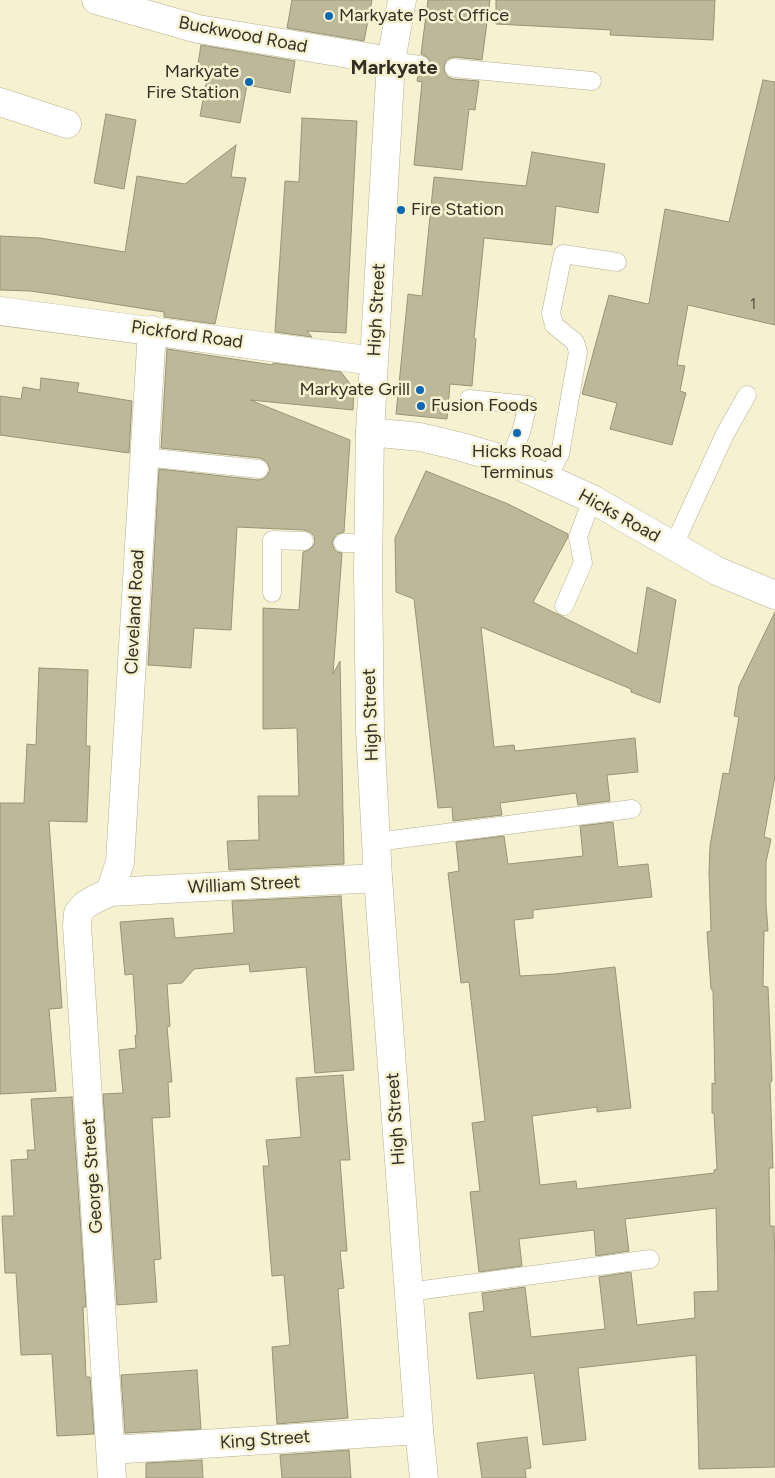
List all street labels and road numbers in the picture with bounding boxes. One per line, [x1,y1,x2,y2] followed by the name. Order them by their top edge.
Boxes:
[177,12,309,58] street label: Buckwood Road
[364,263,390,357] street label: High Street
[130,316,244,354] street label: Pickford Road
[574,485,664,547] street label: Hicks Road
[121,549,149,675] street label: Cleveland Road
[359,668,383,762] street label: High Street
[187,871,301,899] street label: William Street
[382,1072,410,1166] street label: High Street
[78,1118,108,1234] street label: George Street
[219,1426,311,1454] street label: King Street

